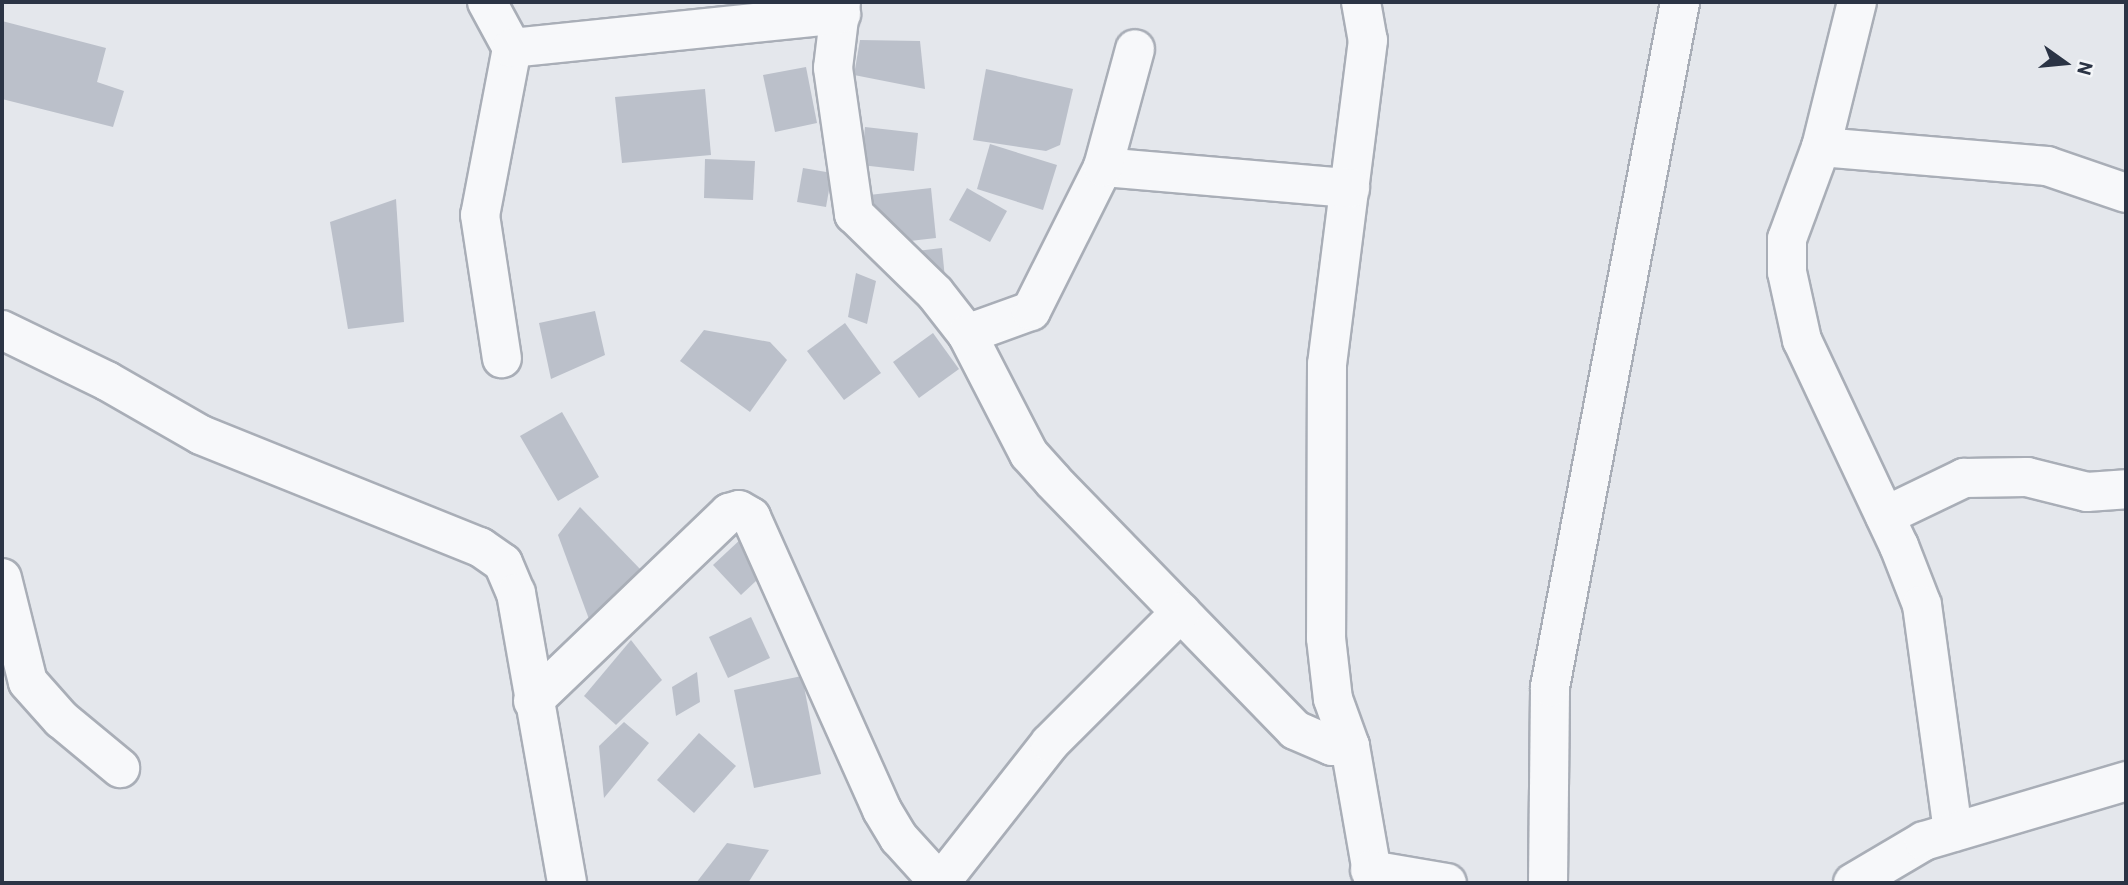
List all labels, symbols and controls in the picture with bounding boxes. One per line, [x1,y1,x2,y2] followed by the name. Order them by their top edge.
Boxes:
[2030,28,2100,98] north arrow
[2073,59,2099,78] text: N

